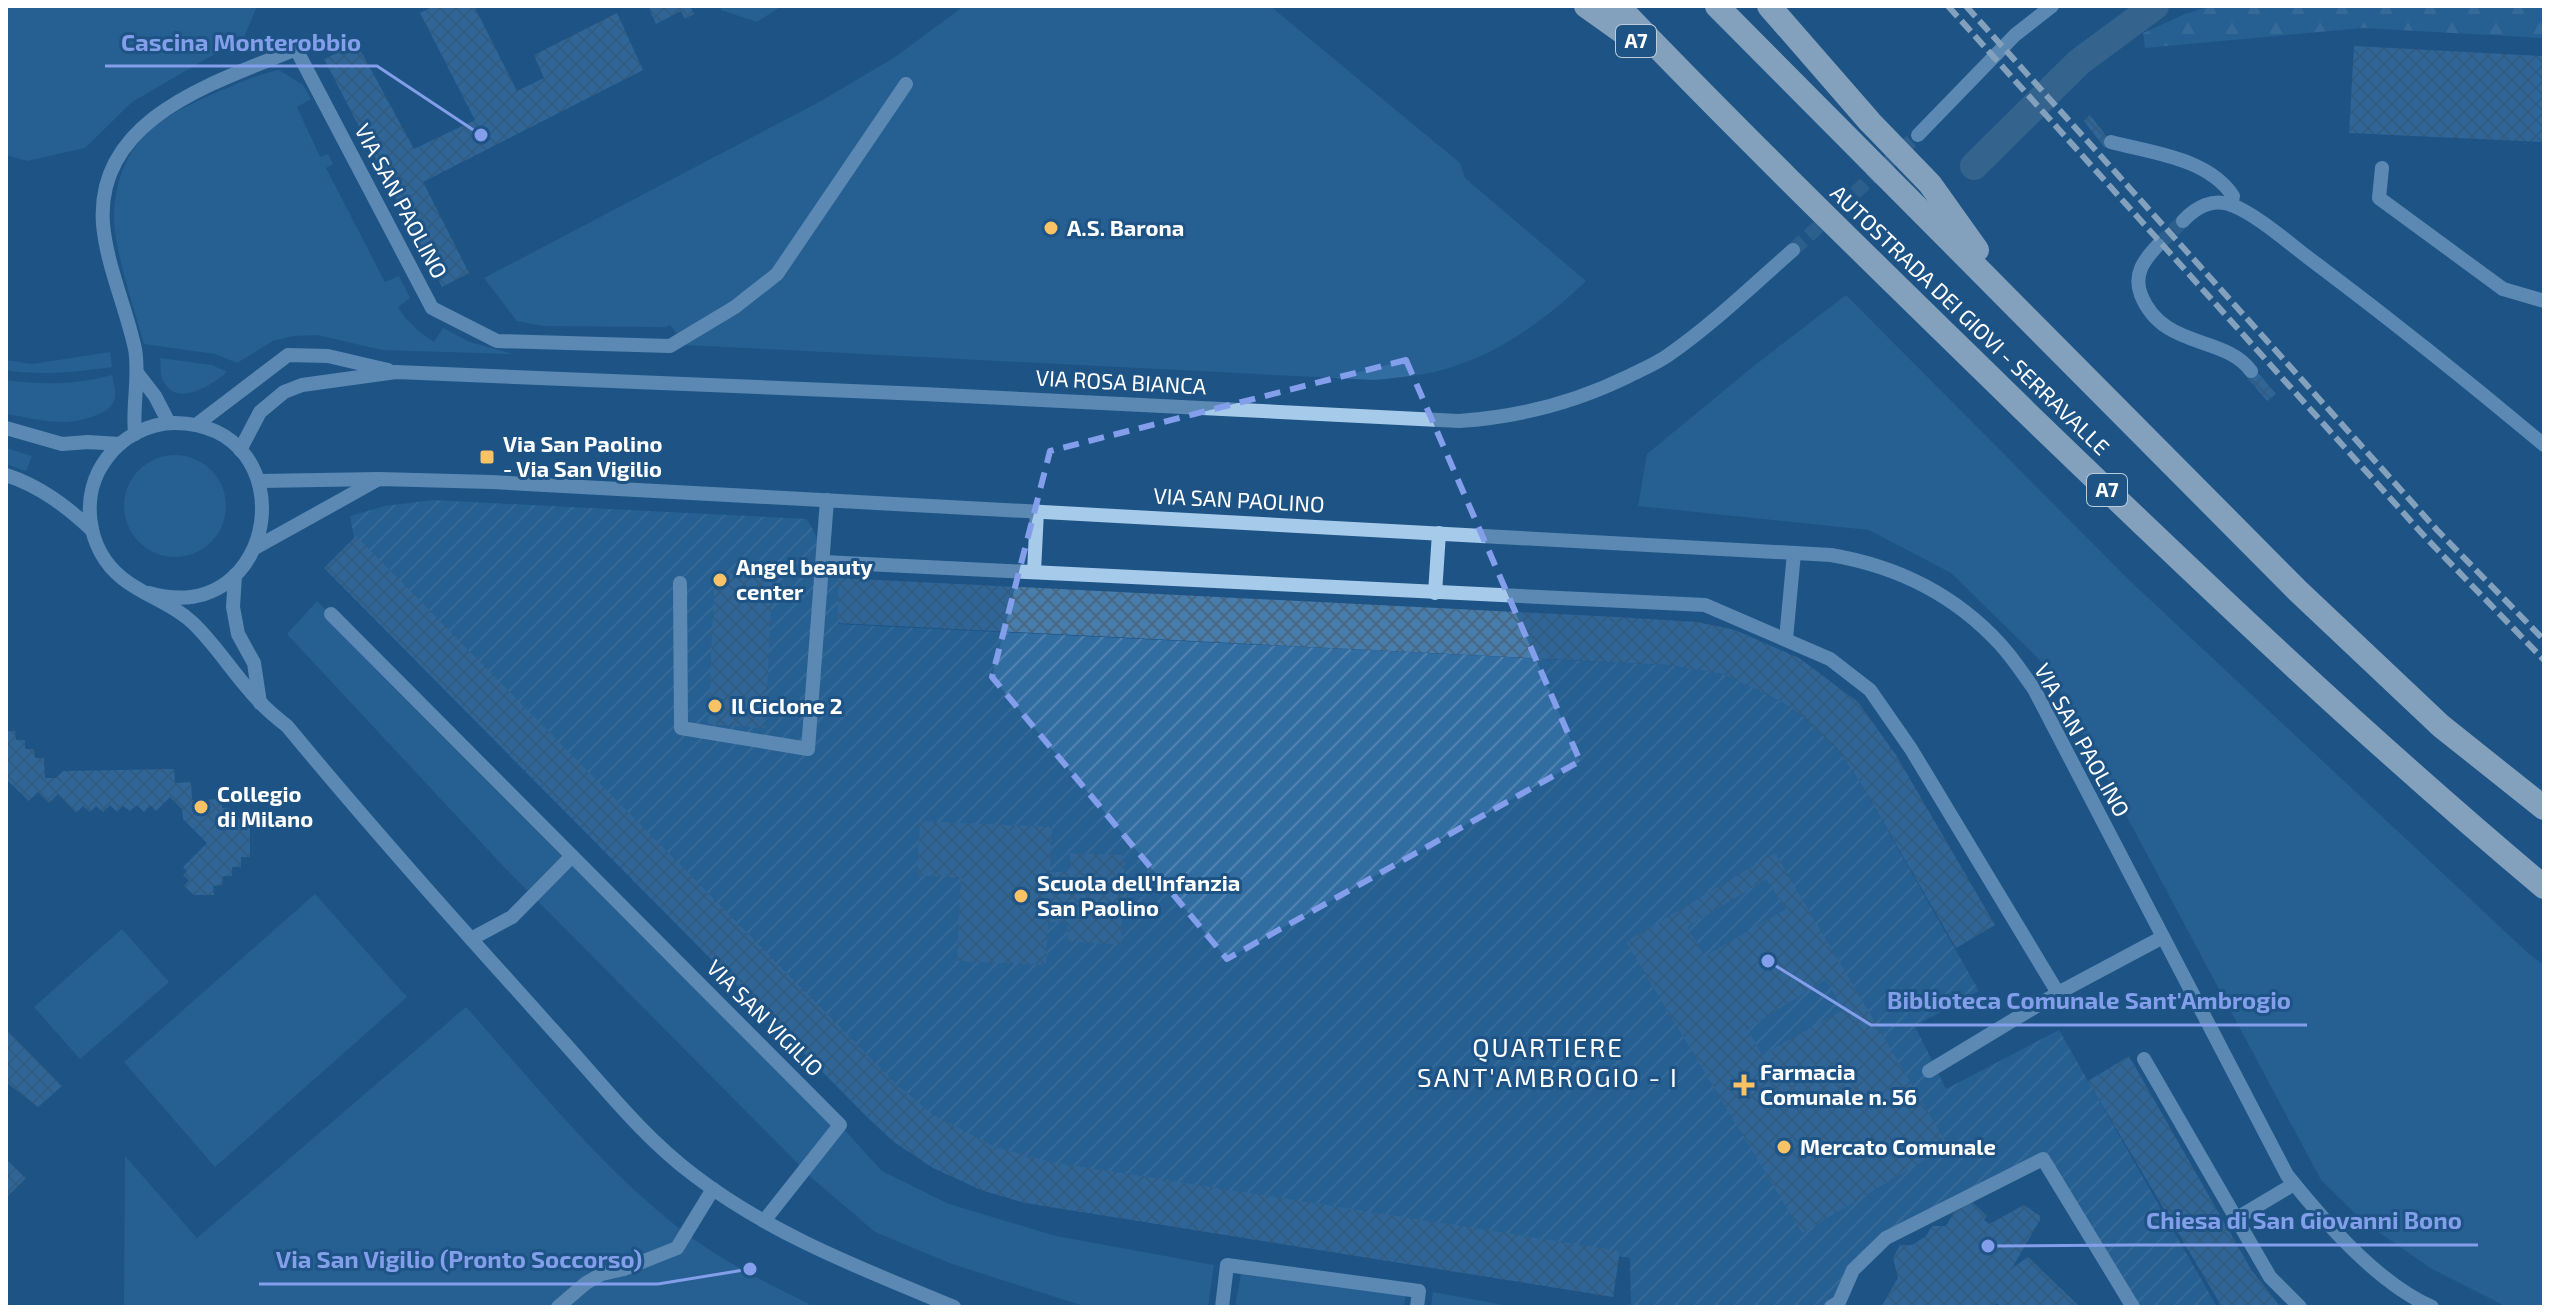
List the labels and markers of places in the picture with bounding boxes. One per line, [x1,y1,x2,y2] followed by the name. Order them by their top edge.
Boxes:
[105,18,377,66] callout: Cascina Monterobbio
[1067,214,1184,240] place label: A.S. Barona
[1042,219,1060,237] marker: A.S. Barona
[503,430,662,481] place label: Via San Paolino - Via San Vigilio
[478,448,496,466] marker: Via San Paolino - Via San Vigilio
[736,553,873,604] place label: Angel beauty center
[711,571,729,589] marker: Angel beauty center
[731,692,842,718] place label: Il Ciclone 2
[706,697,724,715] marker: Il Ciclone 2
[217,780,313,831] place label: Collegio di Milano
[192,798,210,816] marker: Collegio di Milano
[1037,869,1240,920] place label: Scuola dell'Infanzia San Paolino
[1012,887,1030,905] marker: Scuola dell'Infanzia San Paolino
[1871,977,2307,1025] callout: Biblioteca Comunale Sant'Ambrogio
[1760,1058,1917,1109] place label: Farmacia Comunale n. 56
[1735,1076,1753,1094] marker: Farmacia Comunale n. 56
[1800,1133,1996,1159] place label: Mercato Comunale
[1775,1138,1793,1156] marker: Mercato Comunale
[2130,1197,2478,1245] callout: Chiesa di San Giovanni Bono
[259,1236,658,1284] callout: Via San Vigilio (Pronto Soccorso)

